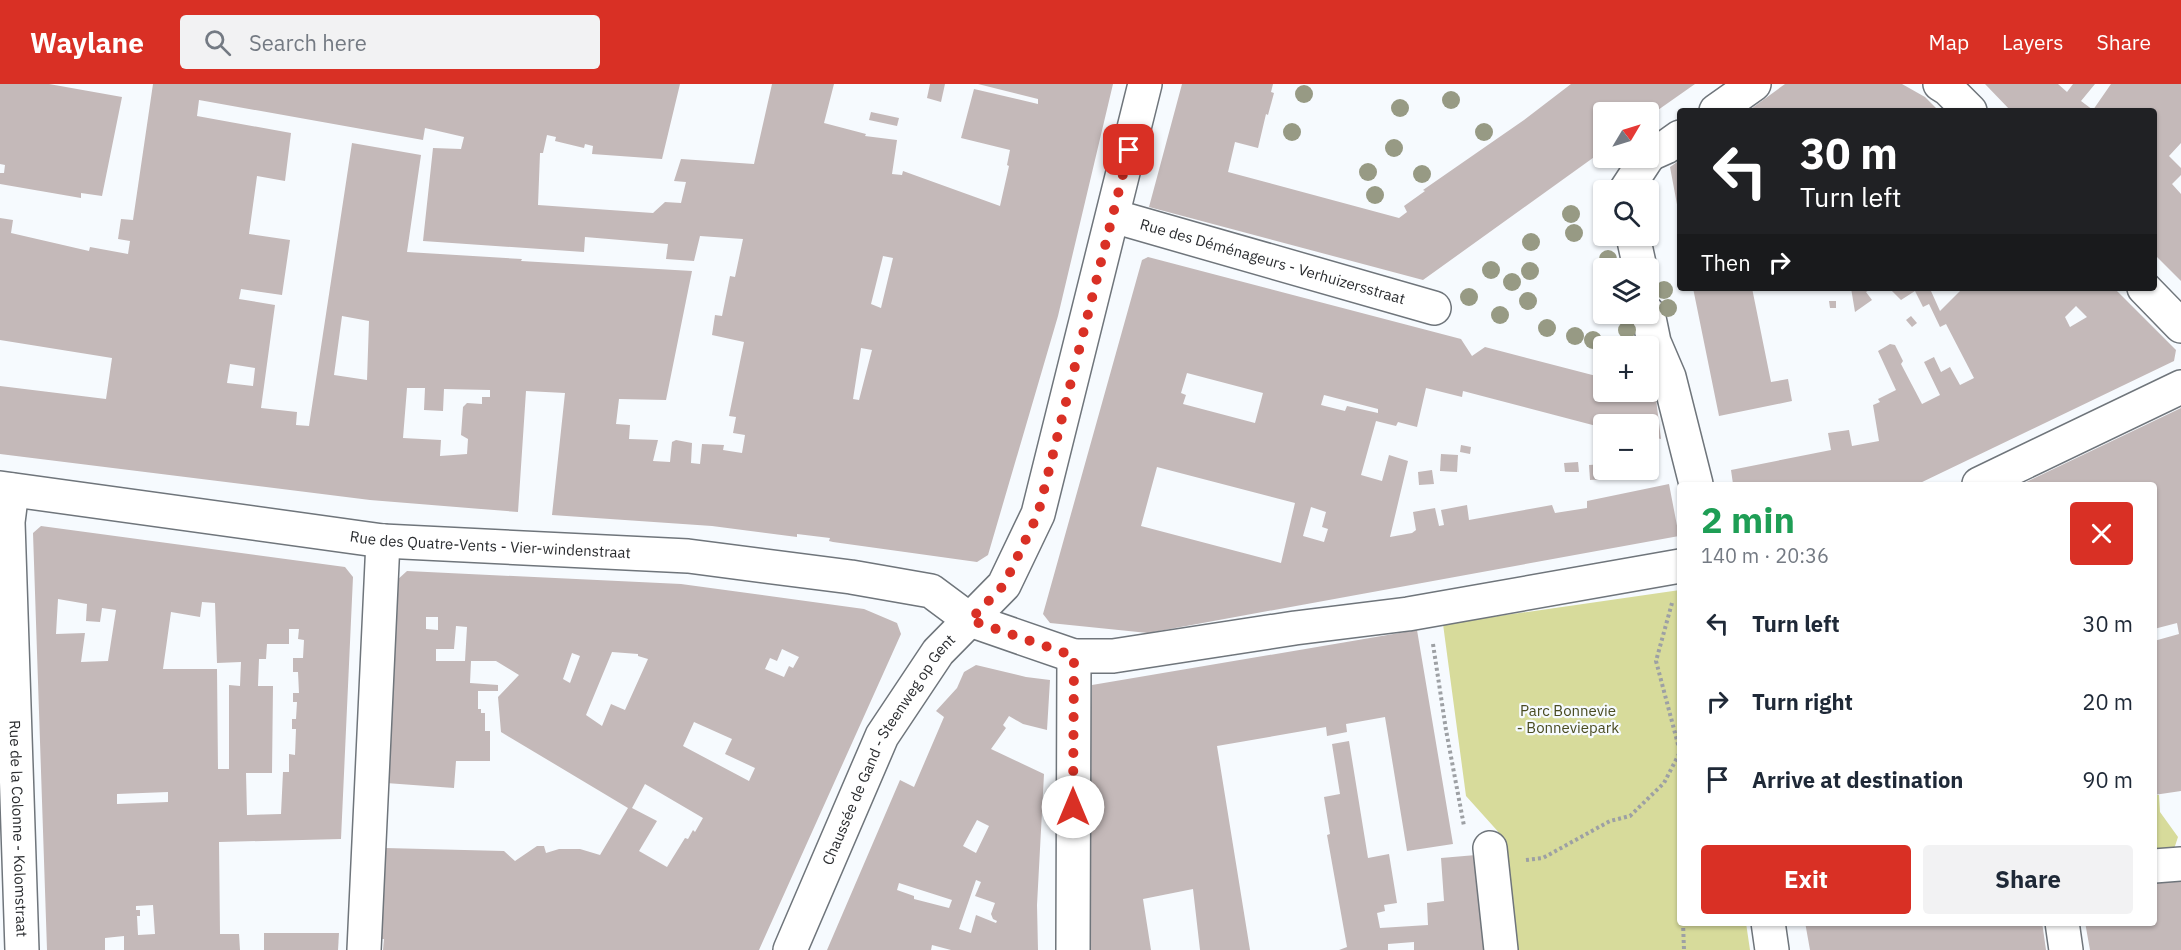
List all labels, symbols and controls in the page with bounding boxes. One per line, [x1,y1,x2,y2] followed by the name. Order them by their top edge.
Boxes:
[180,15,600,69] search box
[30,24,144,61] text: Waylane
[201,26,234,59] icon: search
[249,28,367,57] text: Search here
[1929,28,1969,56] text: Map
[2002,28,2064,56] text: Layers
[2097,28,2151,56] text: Share
[1593,102,1659,168] north arrow
[1593,102,1659,480] map controls
[1103,124,1154,175] pin
[1800,126,1898,181] text: 30 m
[1701,132,1779,210] icon: left
[1112,133,1145,166] icon: arrive
[1800,179,1901,214] text: Turn left
[1593,180,1659,246] button: search
[1138,214,1407,308] street label: Rue des Déménageurs - Verhuizersstraat
[1763,246,1796,279] icon: right
[1701,248,1751,277] text: Then
[1593,258,1659,324] button: layers
[1593,336,1659,402] button: +
[1593,414,1659,480] button: −
[1701,496,1795,543] text: 2 min
[2070,502,2133,565] button: close
[349,527,631,562] street label: Rue des Quatre-Vents - Vier-windenstraat
[1701,542,1829,569] text: 140 m · 20:36
[1701,607,1734,640] icon: left
[1752,609,1840,638] text: Turn left
[2082,609,2133,638] text: 30 m
[818,630,959,868] street label: Chaussée de Gand - Steenweg op Gent
[1701,685,1734,718] icon: right
[1752,687,1853,716] text: Turn right
[2082,687,2133,716] text: 20 m
[1517,701,1619,737] park label: Parc Bonnevie - Bonneviepark
[5,720,32,937] street label: Rue de la Colonne - Kolomstraat
[1701,763,1734,796] icon: arrive
[1752,765,1963,794] text: Arrive at destination
[2082,765,2133,794] text: 90 m
[1041,775,1105,839] position arrow
[1701,845,1911,914] button: Exit
[1923,845,2133,914] button: Share

